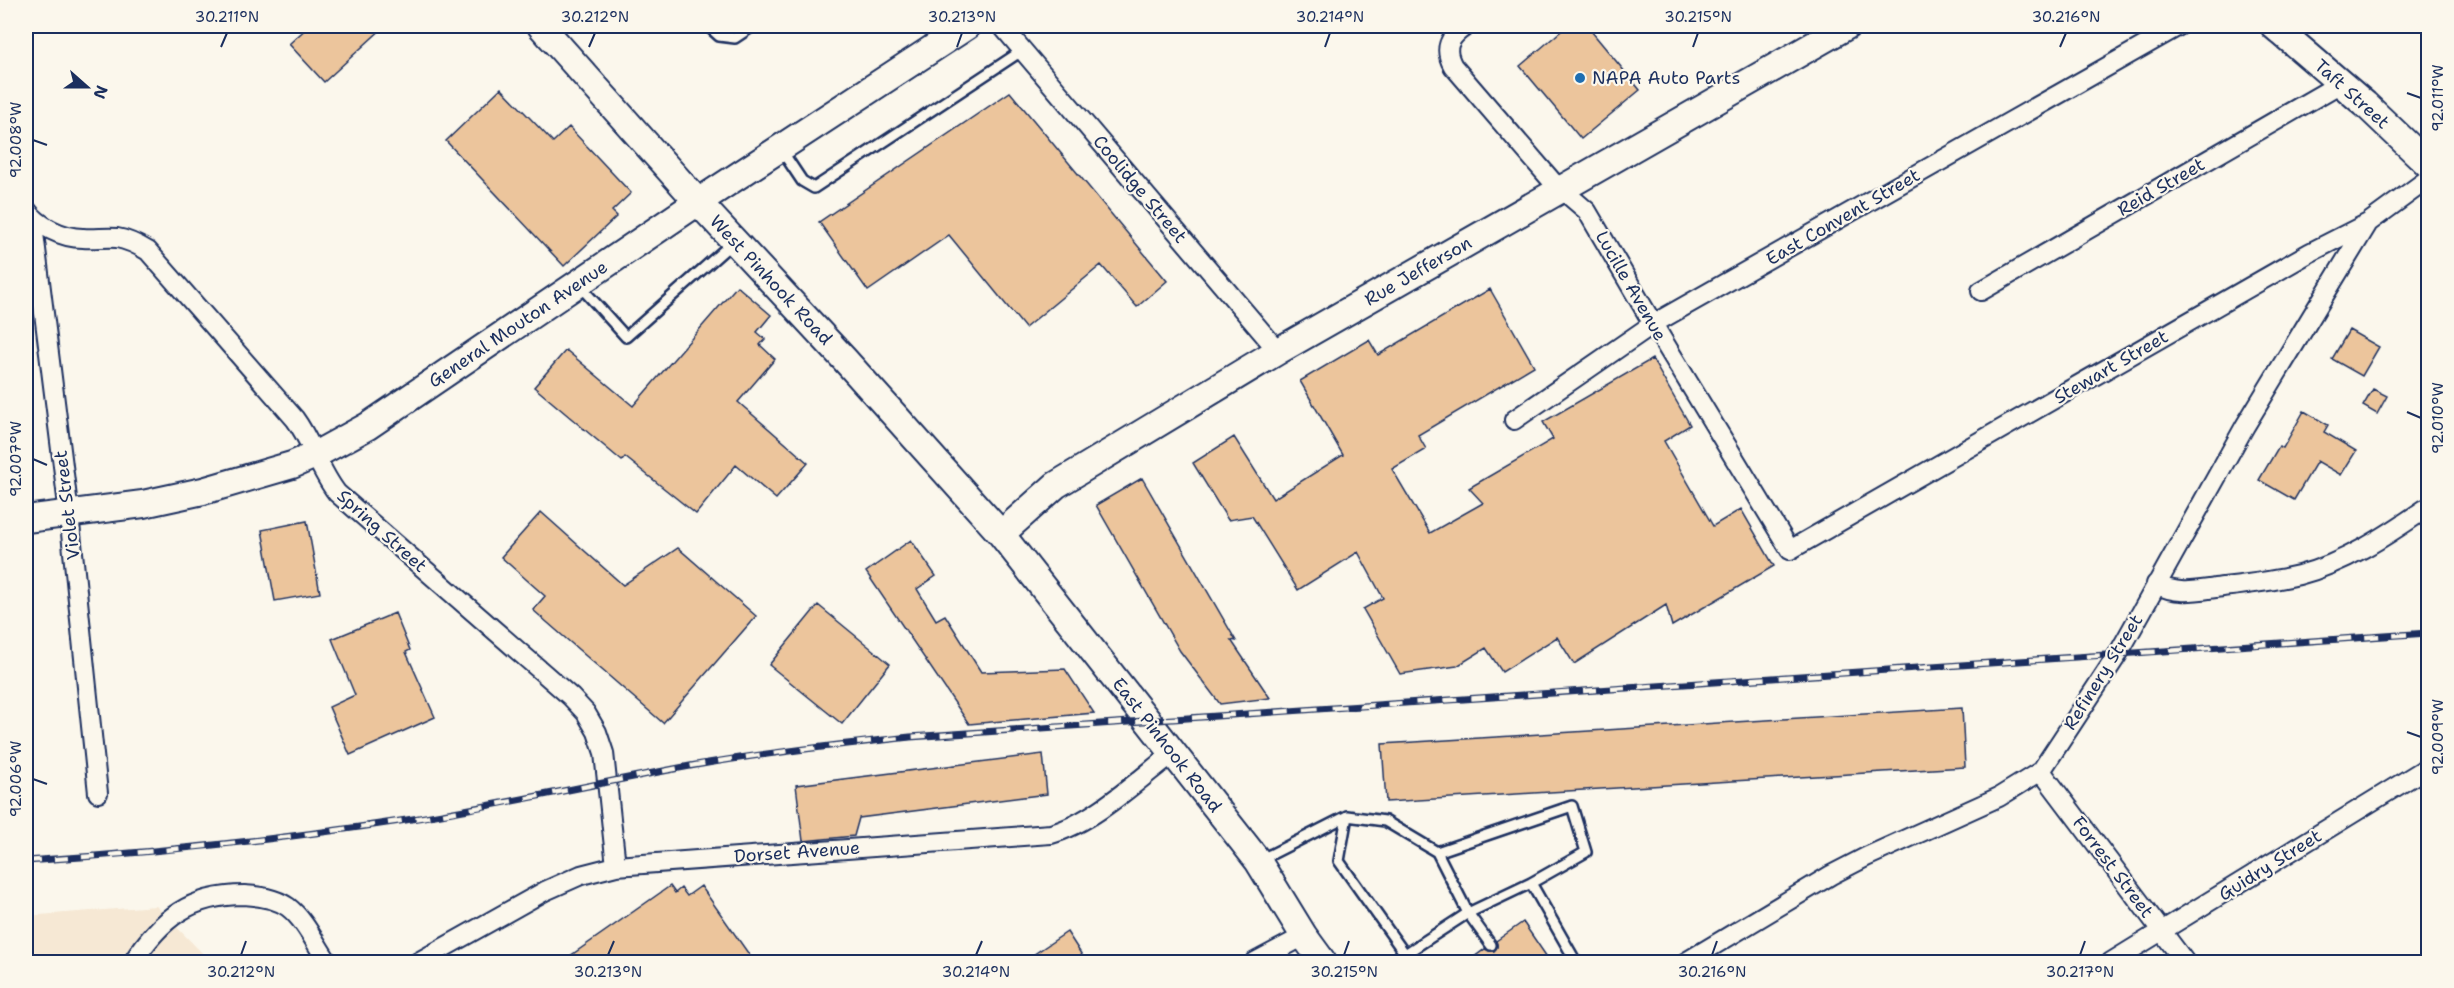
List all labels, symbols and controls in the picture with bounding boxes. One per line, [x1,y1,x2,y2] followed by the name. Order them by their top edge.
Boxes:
[195,7,259,27] text: 30.211°N
[561,7,629,27] text: 30.212°N
[928,7,996,27] text: 30.213°N
[1296,7,1364,27] text: 30.214°N
[1664,7,1732,27] text: 30.215°N
[2032,7,2100,27] text: 30.216°N
[2309,54,2395,134] street label: Taft Street
[57,57,117,117] north arrow
[2428,64,2448,132] text: 92.011°W
[1592,66,1740,90] place label: NAPA Auto Parts
[1573,71,1587,85] marker: NAPA Auto Parts
[88,83,113,102] text: N
[6,102,26,178] text: 92.008°W
[1088,130,1192,248] street label: Coolidge Street
[2113,152,2209,222] street label: Reid Street
[1762,163,1924,271] street label: East Convent Street
[704,210,838,350] street label: West Pinhook Road
[1590,227,1672,345] street label: Lucille Avenue
[1360,231,1476,311] street label: Rue Jefferson
[424,255,612,393] street label: General Mouton Avenue
[2049,324,2173,409] street label: Stewart Street
[2428,382,2448,454] text: 92.010°W
[6,421,26,497] text: 92.007°W
[48,449,86,561] street label: Violet Street
[332,484,432,578] street label: Spring Street
[2058,610,2148,734] street label: Refinery Street
[1107,673,1227,817] street label: East Pinhook Road
[2428,699,2448,775] text: 92.009°W
[6,741,26,817] text: 92.006°W
[2067,811,2159,923] street label: Forrest Street
[2214,824,2326,906] street label: Guidry Street
[733,836,861,868] street label: Dorset Avenue
[207,962,275,982] text: 30.212°N
[574,962,642,982] text: 30.213°N
[942,962,1010,982] text: 30.214°N
[1310,962,1378,982] text: 30.215°N
[1678,962,1746,982] text: 30.216°N
[2046,962,2114,982] text: 30.217°N

